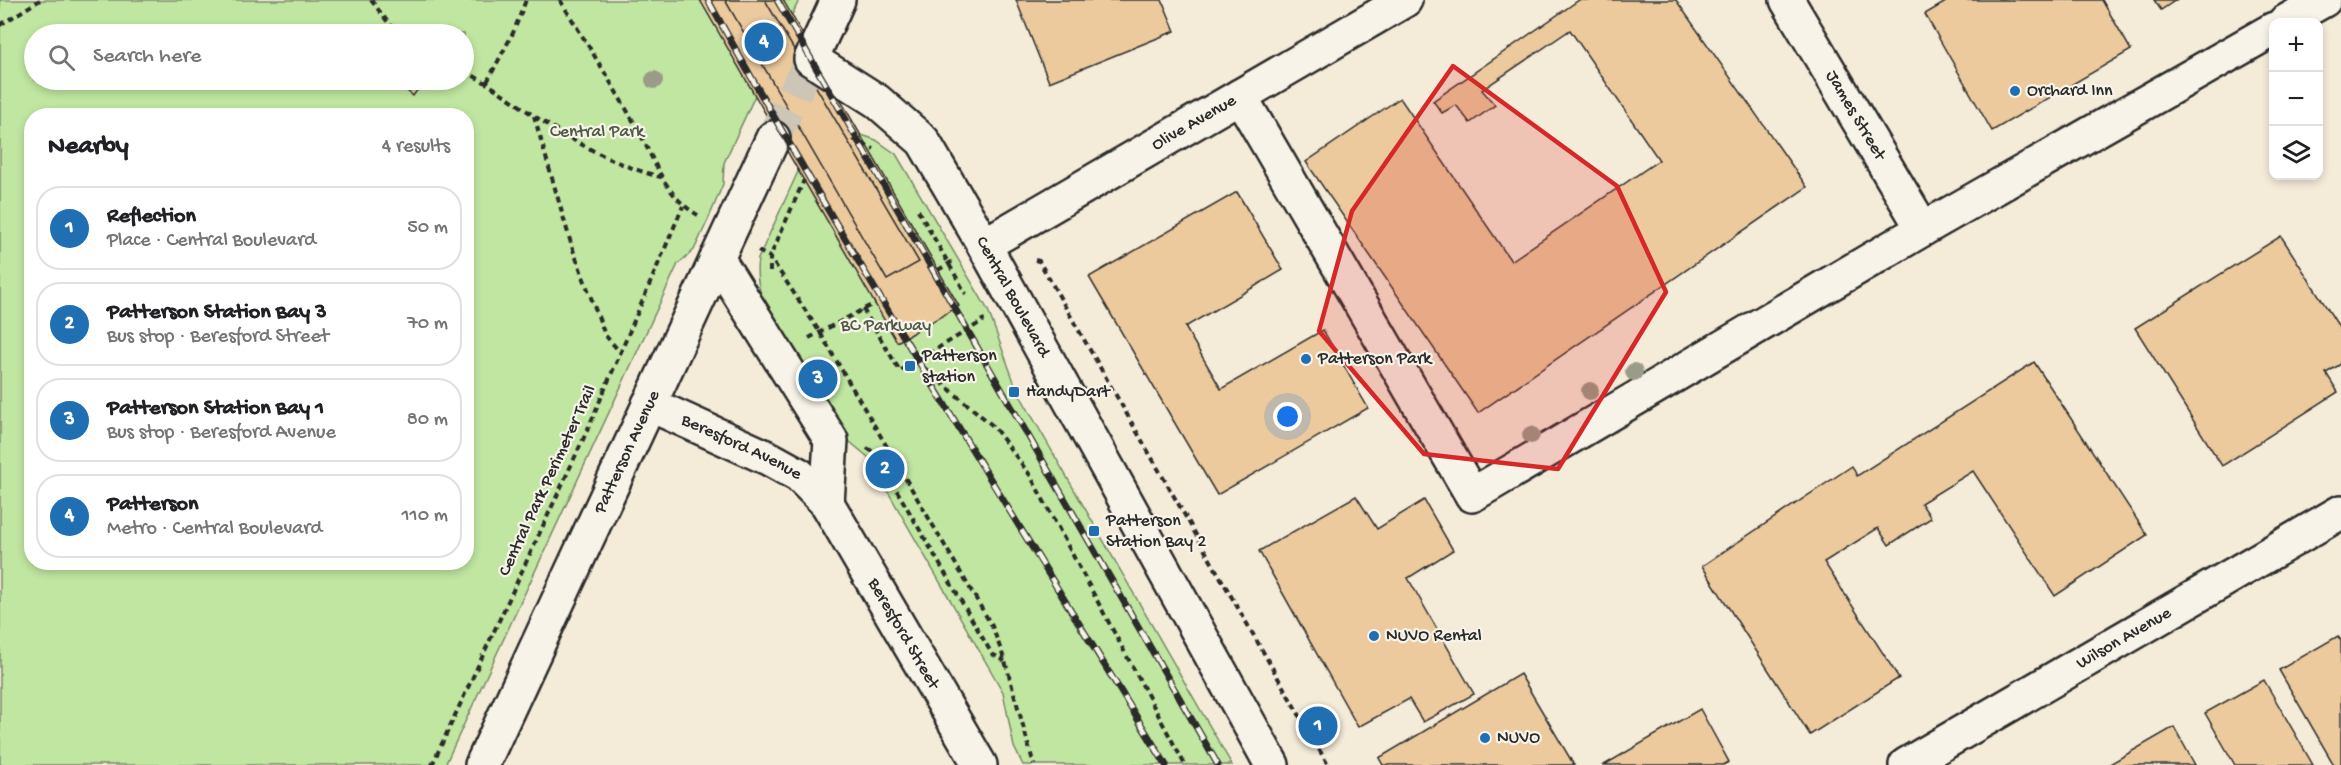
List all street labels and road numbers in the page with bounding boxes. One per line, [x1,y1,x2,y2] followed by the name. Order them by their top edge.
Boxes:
[1821,67,1891,165] street label: James Street
[1148,90,1241,156] street label: Olive Avenue
[971,233,1055,362] street label: Central Boulevard
[495,382,602,580] street label: Central Park Perimeter Trail
[589,387,665,518] street label: Patterson Avenue
[677,409,806,485] street label: Beresford Avenue
[862,574,945,694] street label: Beresford Street
[2073,602,2176,674] street label: Wilson Avenue

